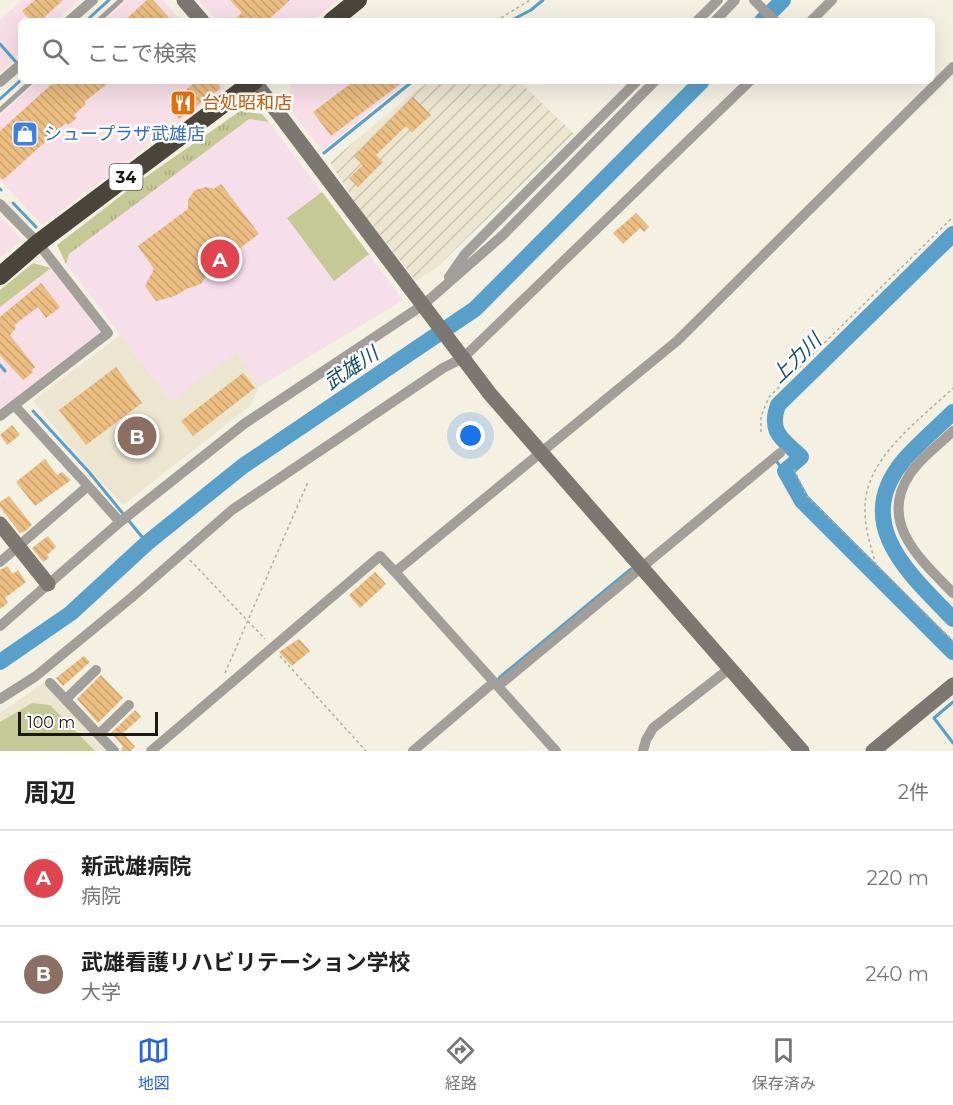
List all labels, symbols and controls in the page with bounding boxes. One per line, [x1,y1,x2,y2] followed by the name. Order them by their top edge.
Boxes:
[18,18,935,84] search box
[39,35,72,68] icon: search
[87,40,197,67] text: ここで検索
[168,88,198,118] restaurant icon: 台処昭和店
[202,92,292,114] place label: 台処昭和店
[10,119,40,149] shop icon: シュープラザ武雄店
[44,123,205,145] place label: シュープラザ武雄店
[110,164,142,190] road number: 34
[200,236,240,282] pin: A
[766,327,827,387] water label: 上力川
[319,340,384,395] water label: 武雄川
[118,414,156,458] pin: B
[456,421,485,450] your location
[18,709,158,736] scale bar
[27,713,75,732] text: 100 m
[24,777,76,809] text: 周辺
[898,780,929,804] text: 2件
[81,853,191,880] text: 新武雄病院
[36,866,51,890] text: A
[867,866,929,890] text: 220 m
[81,884,121,908] text: 病院
[81,949,411,976] text: 武雄看護リハビリテーション学校
[36,962,51,986] text: B
[865,962,929,986] text: 240 m
[81,980,121,1004] text: 大学
[137,1034,170,1094] tab: 地図
[444,1034,477,1094] tab: 経路
[752,1034,816,1094] tab: 保存済み

